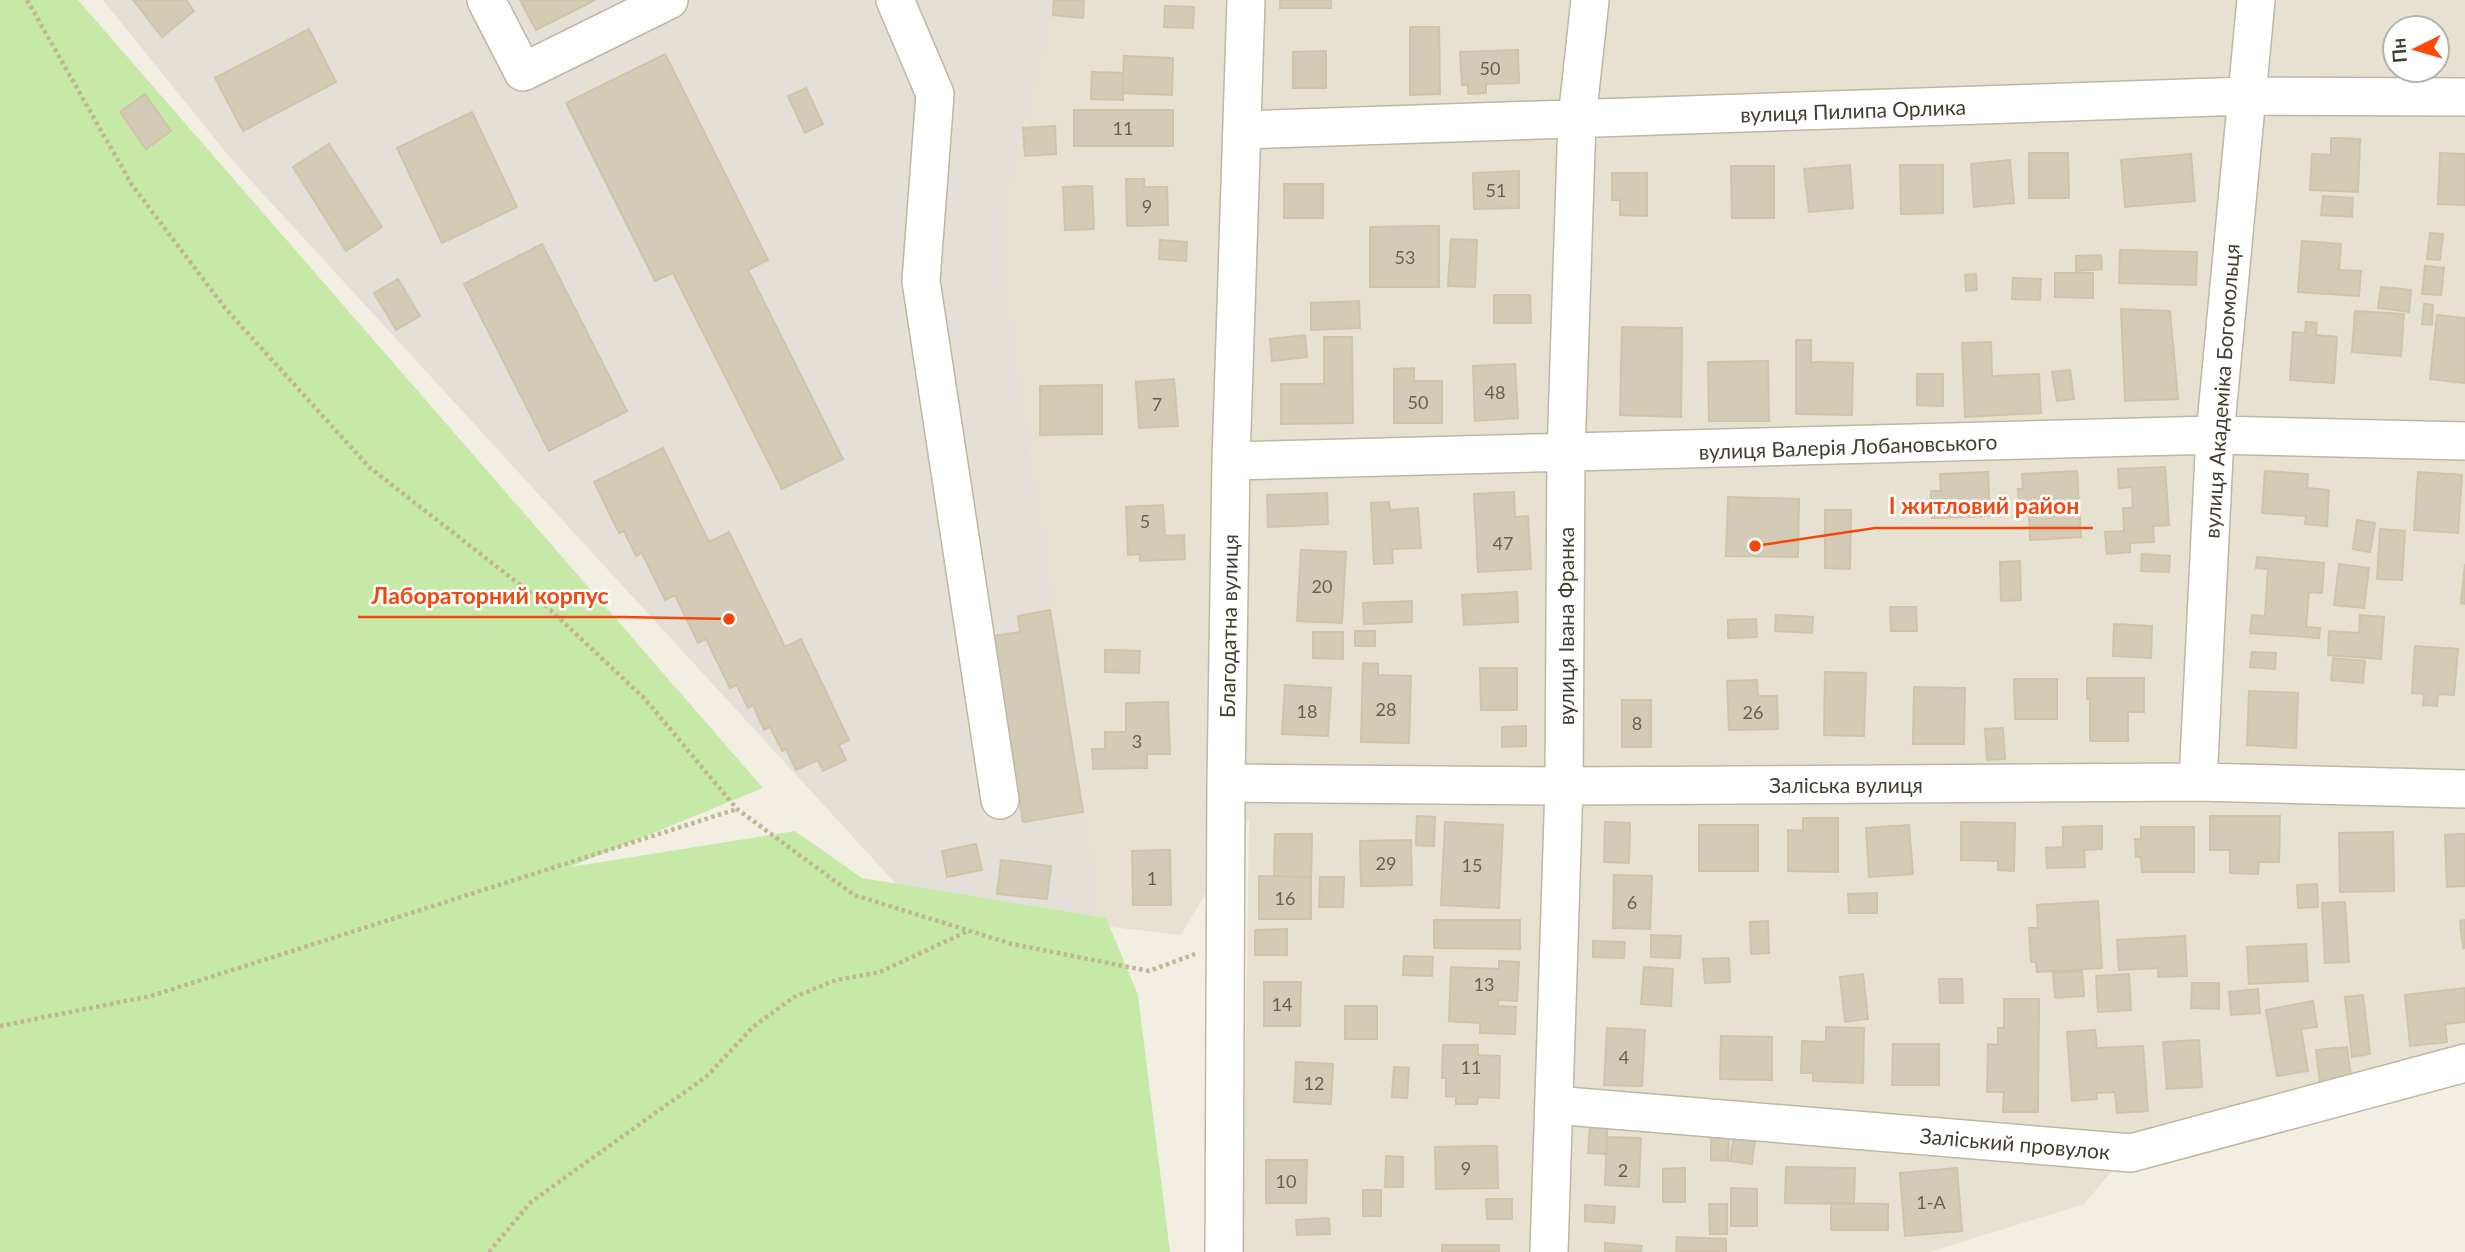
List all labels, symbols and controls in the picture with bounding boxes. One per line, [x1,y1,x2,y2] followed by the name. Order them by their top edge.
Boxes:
[2381,14,2451,84] north arrow
[2386,37,2411,64] text: Пн
[1480,57,1500,79] house number: 50
[1740,94,1966,126] street label: вулиця Пилипа Орлика
[1113,117,1133,139] house number: 11
[1486,179,1506,201] house number: 51
[1142,195,1152,217] house number: 9
[2198,243,2244,539] street label: вулиця Академіка Богомольця
[1395,246,1415,268] house number: 53
[1485,381,1505,403] house number: 48
[1408,391,1428,413] house number: 50
[1152,393,1162,415] house number: 7
[1698,428,1998,464] street label: вулиця Валерія Лобановського
[1875,484,2093,528] callout: I житловий район
[1889,491,2079,519] text: I житловий район
[1140,510,1150,532] house number: 5
[1553,527,1578,725] street label: вулиця Івана Франка
[1493,532,1513,554] house number: 47
[1214,534,1242,718] street label: Благодатна вулиця
[358,573,623,617] callout: Лабораторний корпус
[1312,575,1332,597] house number: 20
[370,581,609,609] text: Лабораторний корпус
[1376,698,1396,720] house number: 28
[1297,700,1317,722] house number: 18
[1743,701,1763,723] house number: 26
[1632,712,1642,734] house number: 8
[1132,730,1142,752] house number: 3
[1769,772,1923,797] street label: Заліська вулиця
[1376,852,1396,874] house number: 29
[1462,854,1482,876] house number: 15
[1147,867,1157,889] house number: 1
[1275,887,1295,909] house number: 16
[1627,891,1637,913] house number: 6
[1474,973,1494,995] house number: 13
[1272,993,1292,1015] house number: 14
[1619,1046,1629,1068] house number: 4
[1461,1056,1481,1078] house number: 11
[1304,1072,1324,1094] house number: 12
[1919,1122,2111,1164] street label: Заліський провулок
[1461,1157,1471,1179] house number: 9
[1618,1159,1628,1181] house number: 2
[1276,1170,1296,1192] house number: 10
[1916,1191,1946,1213] house number: 1-А

